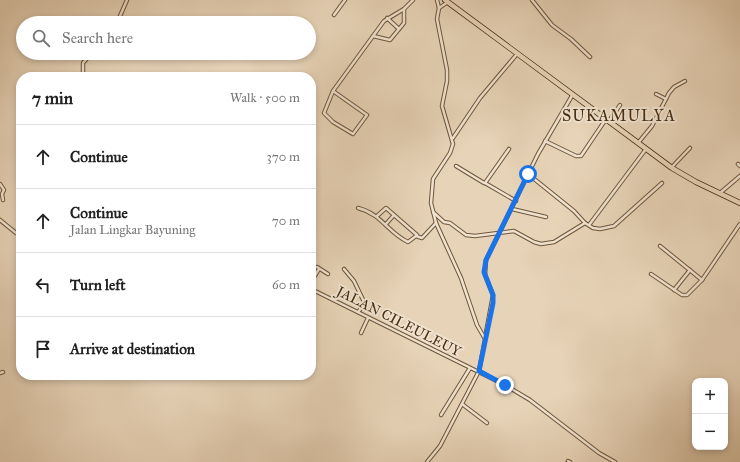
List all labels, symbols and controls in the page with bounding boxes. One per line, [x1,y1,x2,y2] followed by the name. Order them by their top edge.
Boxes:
[16,16,316,60] search box
[30,27,52,49] icon: search
[62,29,133,47] text: Search here
[32,88,73,109] text: 7 min
[230,90,300,106] text: Walk · 500 m
[562,106,676,125] district label: SUKAMULYA
[32,146,54,168] icon: ahead
[70,148,128,166] text: Continue
[267,149,300,165] text: 370 m
[519,165,537,183] route start
[70,204,128,222] text: Continue
[32,210,54,232] icon: ahead
[272,213,300,229] text: 70 m
[70,222,195,238] text: Jalan Lingkar Bayuning
[32,274,54,296] icon: left
[70,276,126,294] text: Turn left
[272,277,300,293] text: 60 m
[332,282,465,362] street label: JALAN CILEULEUY
[32,338,54,360] icon: arrive
[70,340,195,358] text: Arrive at destination
[496,376,514,394] route end
[692,378,728,450] map controls
[692,378,728,414] button: +
[692,414,728,450] button: −

